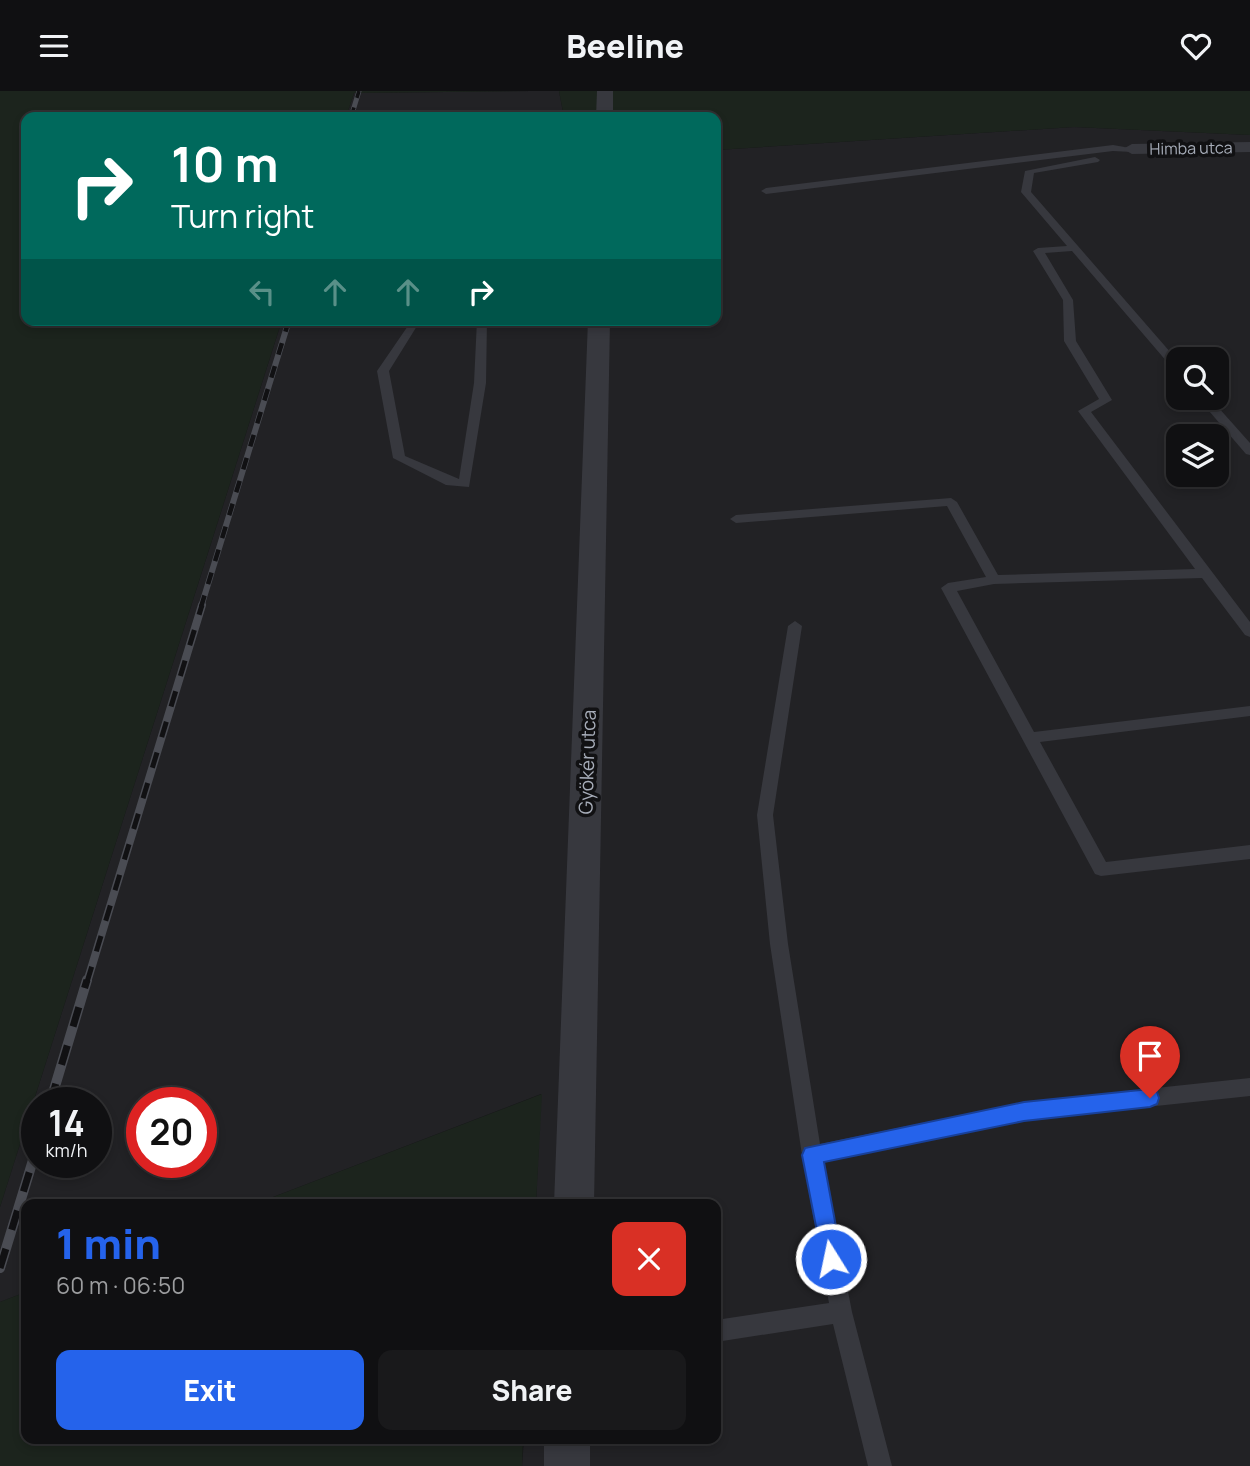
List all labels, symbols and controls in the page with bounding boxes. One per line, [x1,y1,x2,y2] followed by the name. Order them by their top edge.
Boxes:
[566,24,684,68] text: Beeline
[35,27,73,65] icon: menu
[1177,27,1215,65] icon: heart
[171,130,279,197] text: 10 m
[1149,136,1233,160] street label: Himba utca
[56,140,147,231] icon: right
[171,194,314,238] text: Turn right
[243,273,281,311] icon: left
[316,273,354,311] icon: ahead
[389,273,427,311] icon: ahead
[462,273,500,311] icon: right
[1166,347,1229,487] map controls
[1166,347,1229,410] button: search
[1166,424,1229,487] button: layers
[572,709,602,815] street label: Gyökér utca
[1120,1026,1180,1098] pin
[1131,1037,1169,1075] icon: arrive
[126,1087,217,1178] speed limit sign: 20
[48,1099,85,1147] text: 14
[46,1138,87,1162] text: km/h
[56,1214,161,1272] text: 1 min
[612,1222,686,1296] button: close
[794,1222,868,1296] position arrow
[56,1269,185,1301] text: 60 m · 06:50
[56,1350,364,1430] button: Exit
[378,1350,686,1430] button: Share

